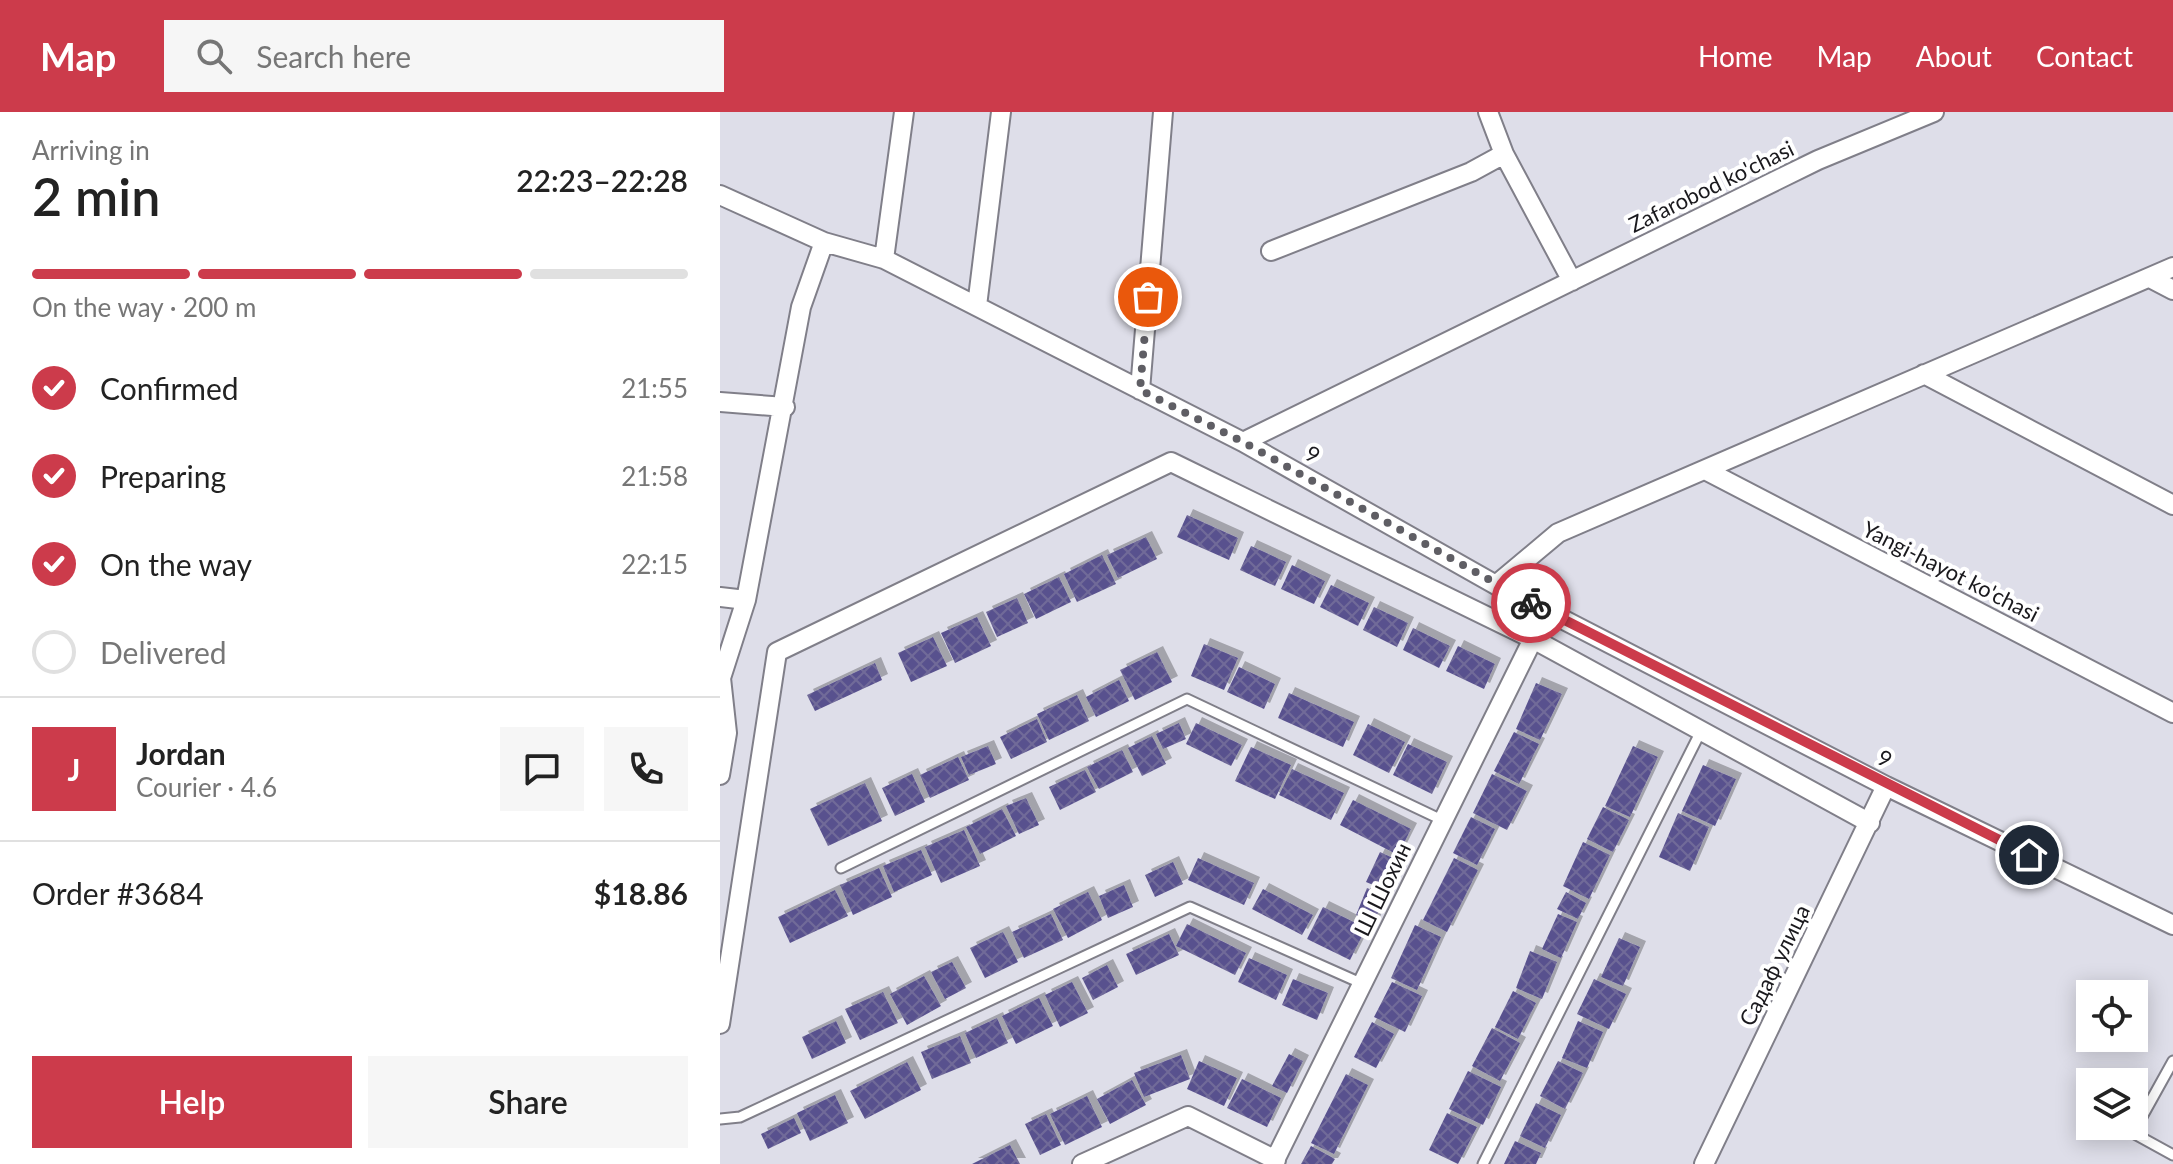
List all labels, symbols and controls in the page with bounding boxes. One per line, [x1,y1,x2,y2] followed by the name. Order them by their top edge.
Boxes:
[164,20,724,92] search box
[40,33,116,79] text: Map
[192,34,236,78] icon: search
[256,38,411,74] text: Search here
[1698,39,1773,73] text: Home
[1817,39,1872,73] text: Map
[1916,39,1992,73] text: About
[2036,39,2133,73] text: Contact
[32,134,150,166] text: Arriving in
[1624,134,1798,238] street label: Zafarobod ko'chasi
[516,162,688,198] text: 22:23–22:28
[32,165,160,227] text: 2 min
[1114,263,1182,331] pin
[1126,275,1170,319] icon: bag
[32,291,256,323] text: On the way · 200 m
[32,366,76,410] icon: check
[100,370,239,406] text: Confirmed
[621,372,688,404] text: 21:55
[1301,439,1325,469] street label: 9
[32,454,76,498] icon: check
[100,458,226,494] text: Preparing
[621,460,688,492] text: 21:58
[1858,515,2044,627] street label: Yangi-hayot ko'chasi
[32,542,76,586] icon: check
[100,546,252,582] text: On the way
[621,548,688,580] text: 22:15
[1491,563,1571,643] courier
[1509,581,1553,625] icon: bike
[100,634,227,670] text: Delivered
[500,727,584,811] button: chat
[604,727,688,811] button: phone
[136,735,226,771] text: Jordan
[1873,743,1897,773] street label: 9
[68,751,80,787] text: J
[136,771,277,803] text: Courier · 4.6
[1995,821,2063,889] pin
[2007,833,2051,877] icon: home
[1348,838,1416,940] street label: Ш Шохин
[32,875,204,911] text: Order #3684
[594,875,688,911] text: $18.86
[1733,900,1815,1030] street label: Садаф улица
[2076,980,2148,1140] map controls
[2076,980,2148,1052] button: locate
[32,1056,352,1148] button: Help
[368,1056,688,1148] button: Share
[2076,1068,2148,1140] button: layers

